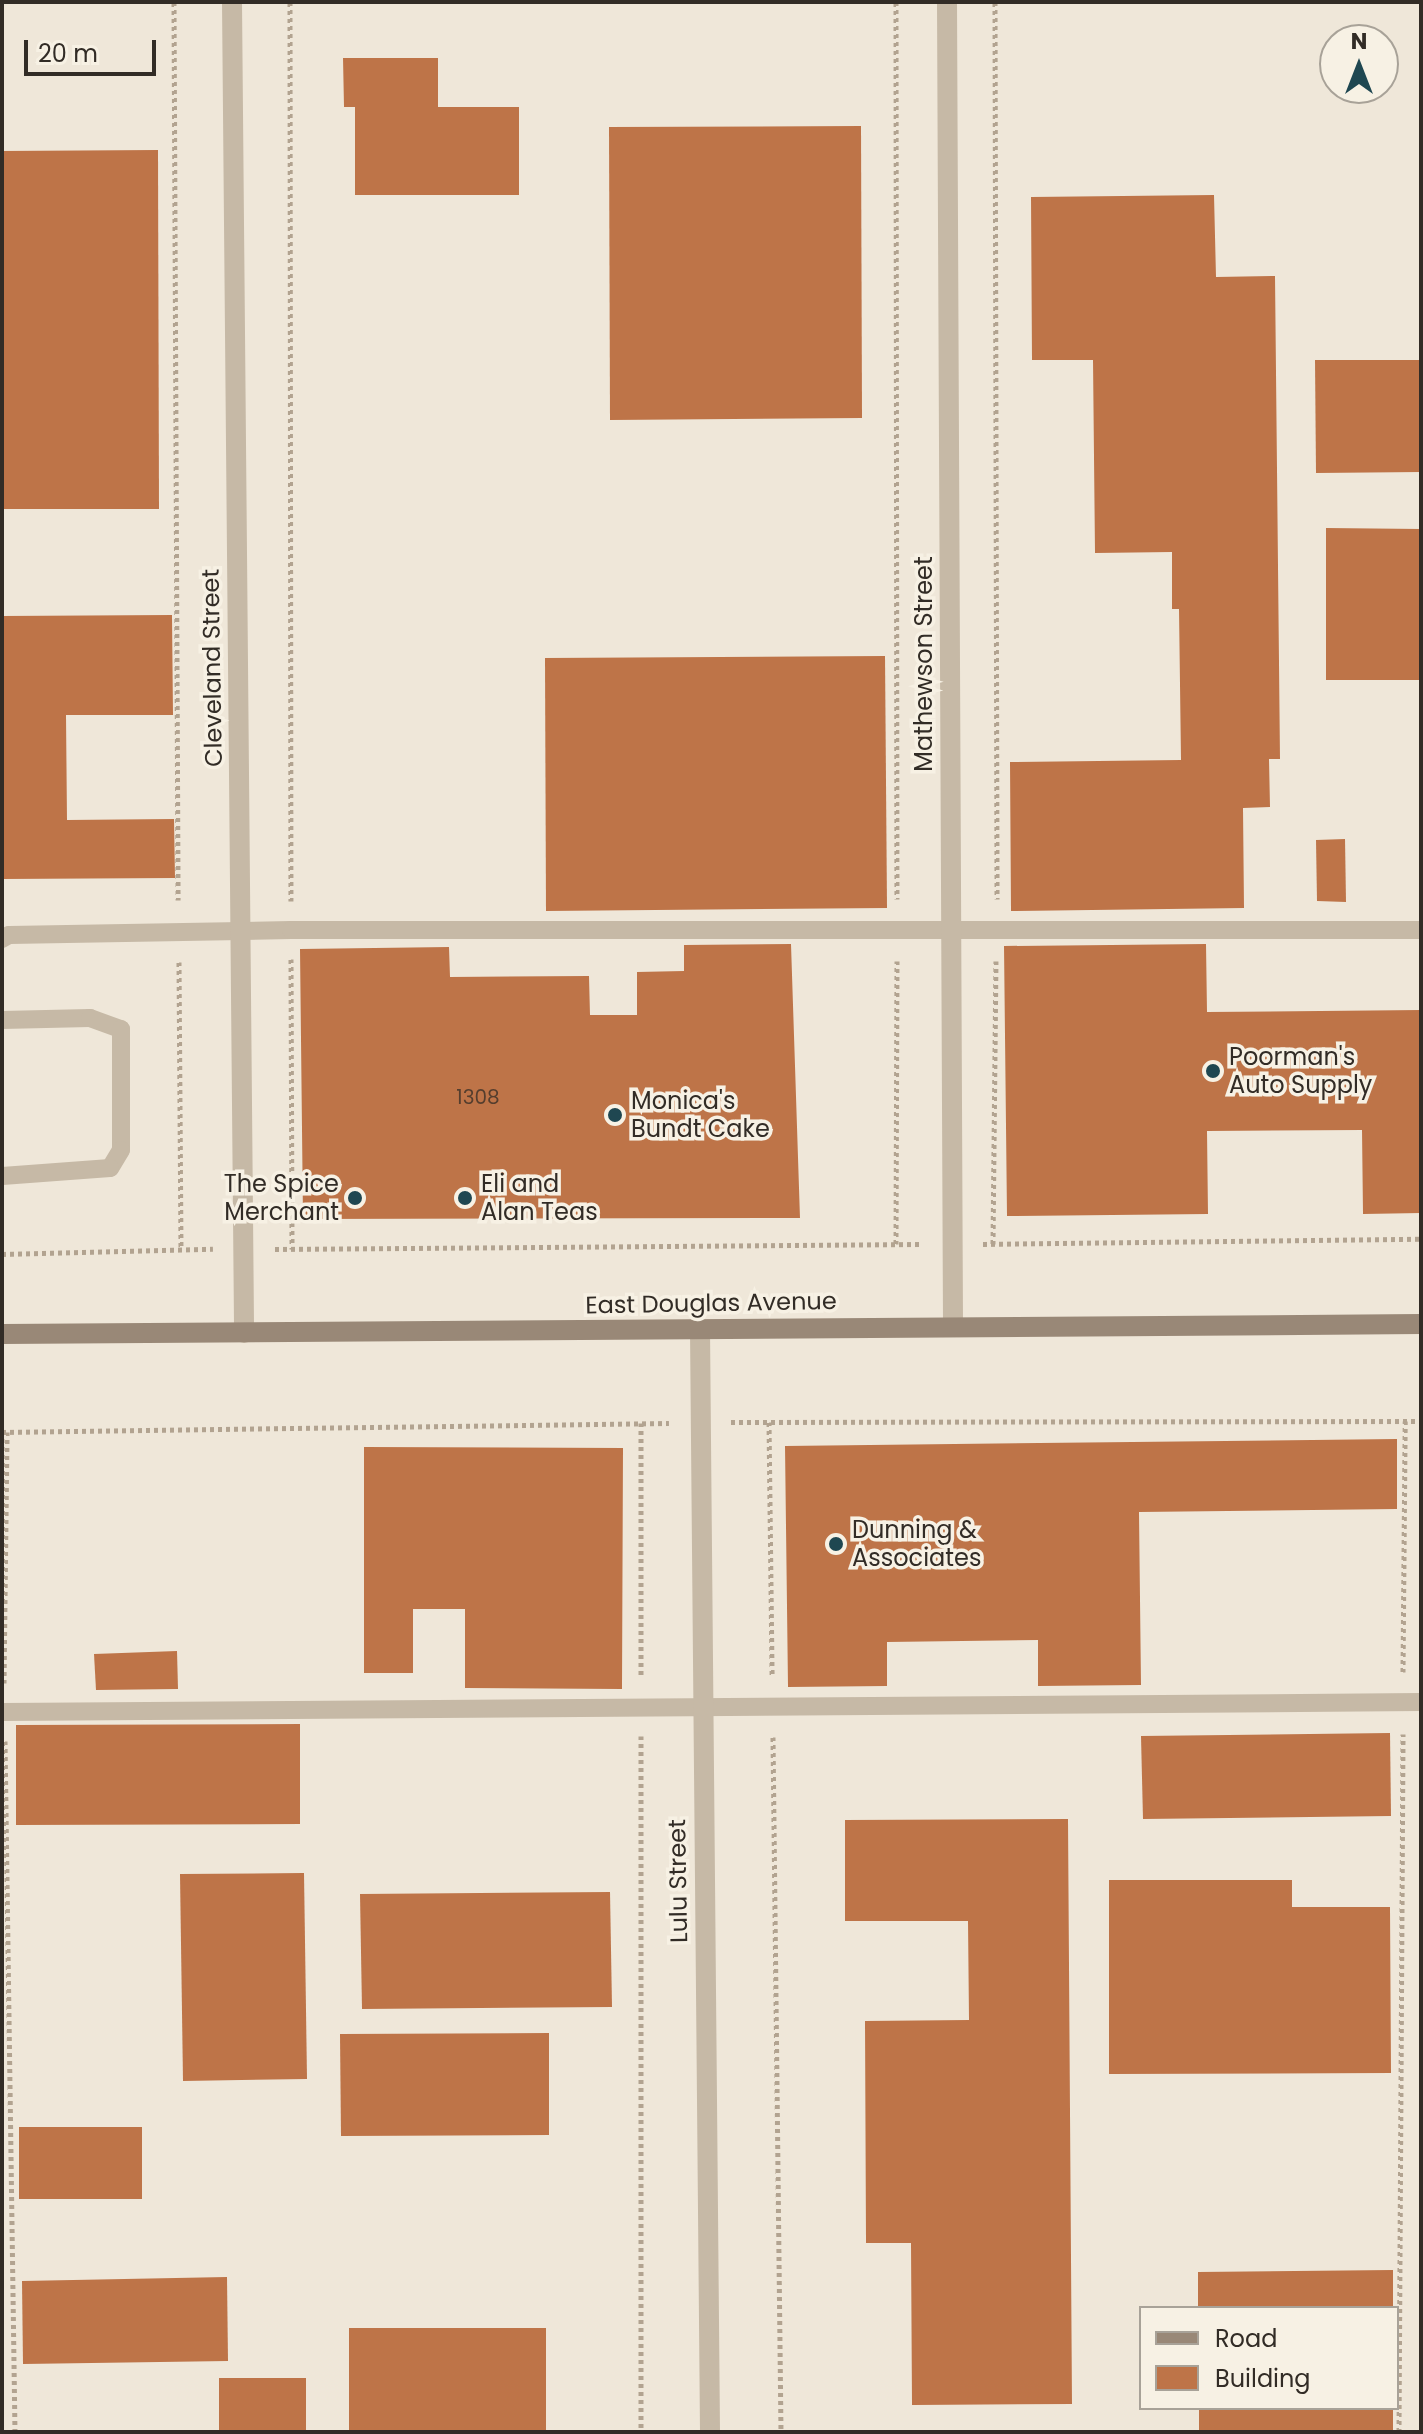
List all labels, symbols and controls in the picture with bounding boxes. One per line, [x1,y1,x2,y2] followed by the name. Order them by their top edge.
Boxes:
[28,24,160,74] scale bar
[1319,24,1399,104] north arrow
[1351,26,1367,57] text: N
[38,37,98,70] text: 20 m
[910,556,938,772] street label: Mathewson Street
[196,569,228,767] street label: Cleveland Street
[1229,1043,1372,1099] place label: Poorman's Auto Supply
[1204,1062,1222,1080] marker: Poorman's Auto Supply
[456,1085,500,1109] house number: 1308
[631,1087,770,1143] place label: Monica's Bundt Cake
[606,1106,624,1124] marker: Monica's Bundt Cake
[224,1170,339,1226] place label: The Spice Merchant
[481,1170,598,1226] place label: Eli and Alan Teas
[346,1189,364,1207] marker: The Spice Merchant
[456,1189,474,1207] marker: Eli and Alan Teas
[585,1286,837,1320] street label: East Douglas Avenue
[852,1516,981,1572] place label: Dunning & Associates
[827,1535,845,1553] marker: Dunning & Associates
[663,1819,693,1943] street label: Lulu Street
[1139,2306,1399,2410] legend
[1215,2322,1277,2355] text: Road
[1215,2362,1311,2395] text: Building

